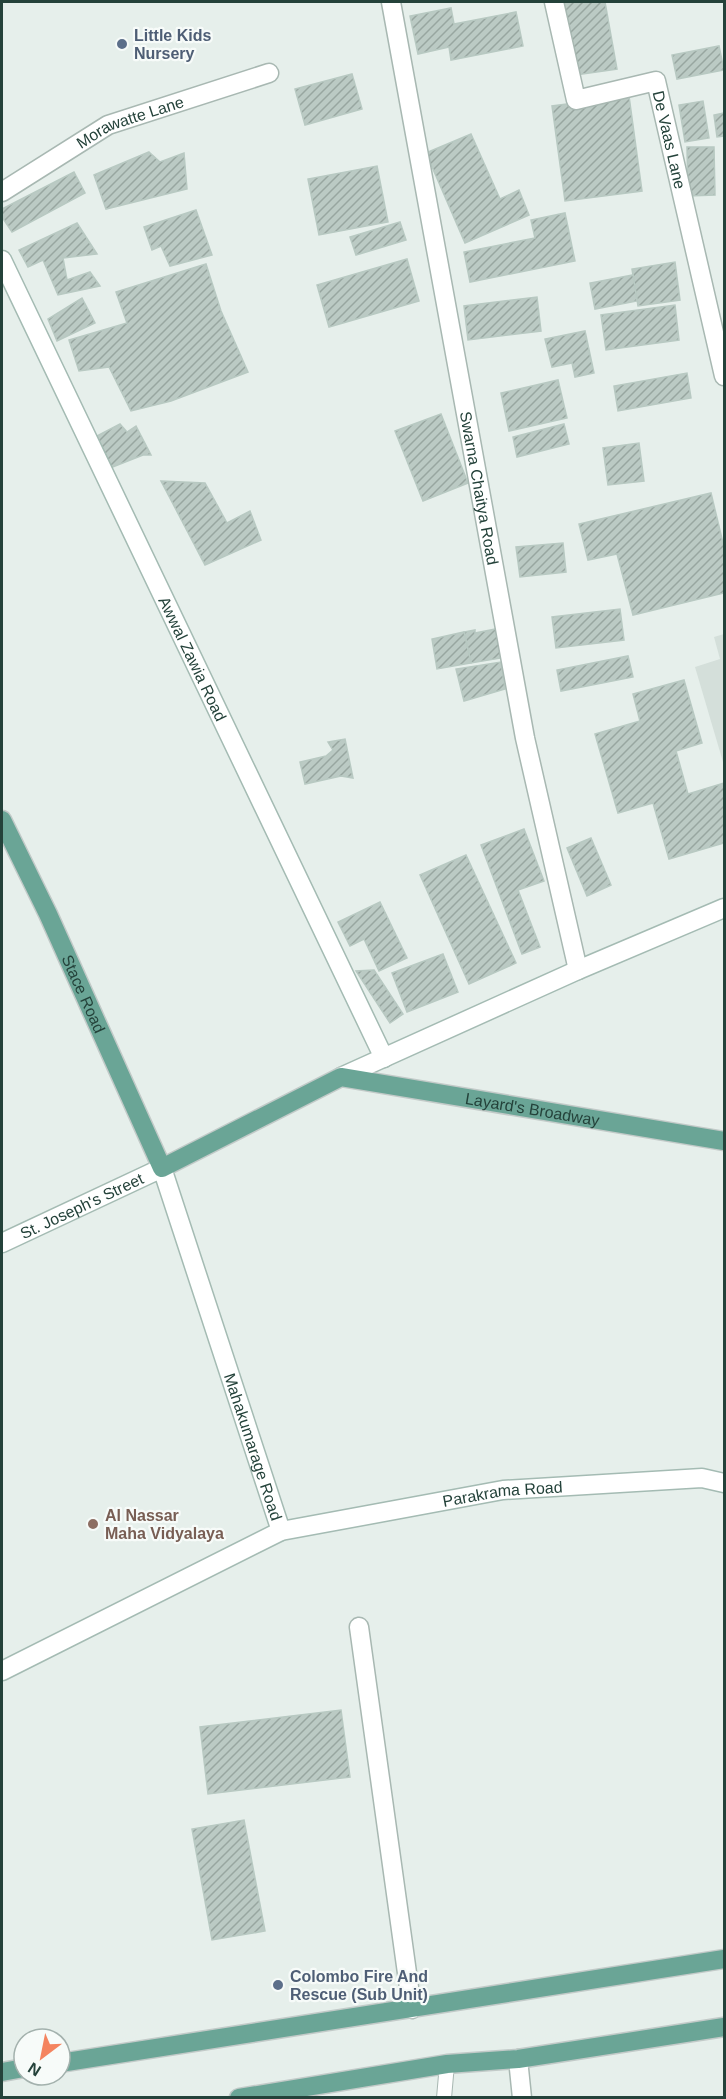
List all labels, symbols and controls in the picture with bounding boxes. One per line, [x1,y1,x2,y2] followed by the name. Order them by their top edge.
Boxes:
[134,27,211,62] place label: Little Kids Nursery
[115,37,129,51] marker: Little Kids Nursery
[650,89,689,191] street label: De Vaas Lane
[73,93,186,151] street label: Morawatte Lane
[457,410,502,566] street label: Swarna Chaitya Road
[156,594,230,724] street label: Awwal Zawia Road
[59,952,109,1035] street label: Stace Road
[464,1089,601,1129] street label: Layard's Broadway
[17,1169,146,1242] street label: St. Joseph's Street
[221,1371,285,1523] street label: Mahakumarage Road
[441,1478,563,1510] street label: Parakrama Road
[105,1507,224,1542] place label: Al Nassar Maha Vidyalaya
[86,1517,100,1531] marker: Al Nassar Maha Vidyalaya
[290,1968,428,2003] place label: Colombo Fire And Rescue (Sub Unit)
[271,1978,285,1992] marker: Colombo Fire And Rescue (Sub Unit)
[12,2027,72,2087] north arrow
[25,2059,44,2080] text: N

